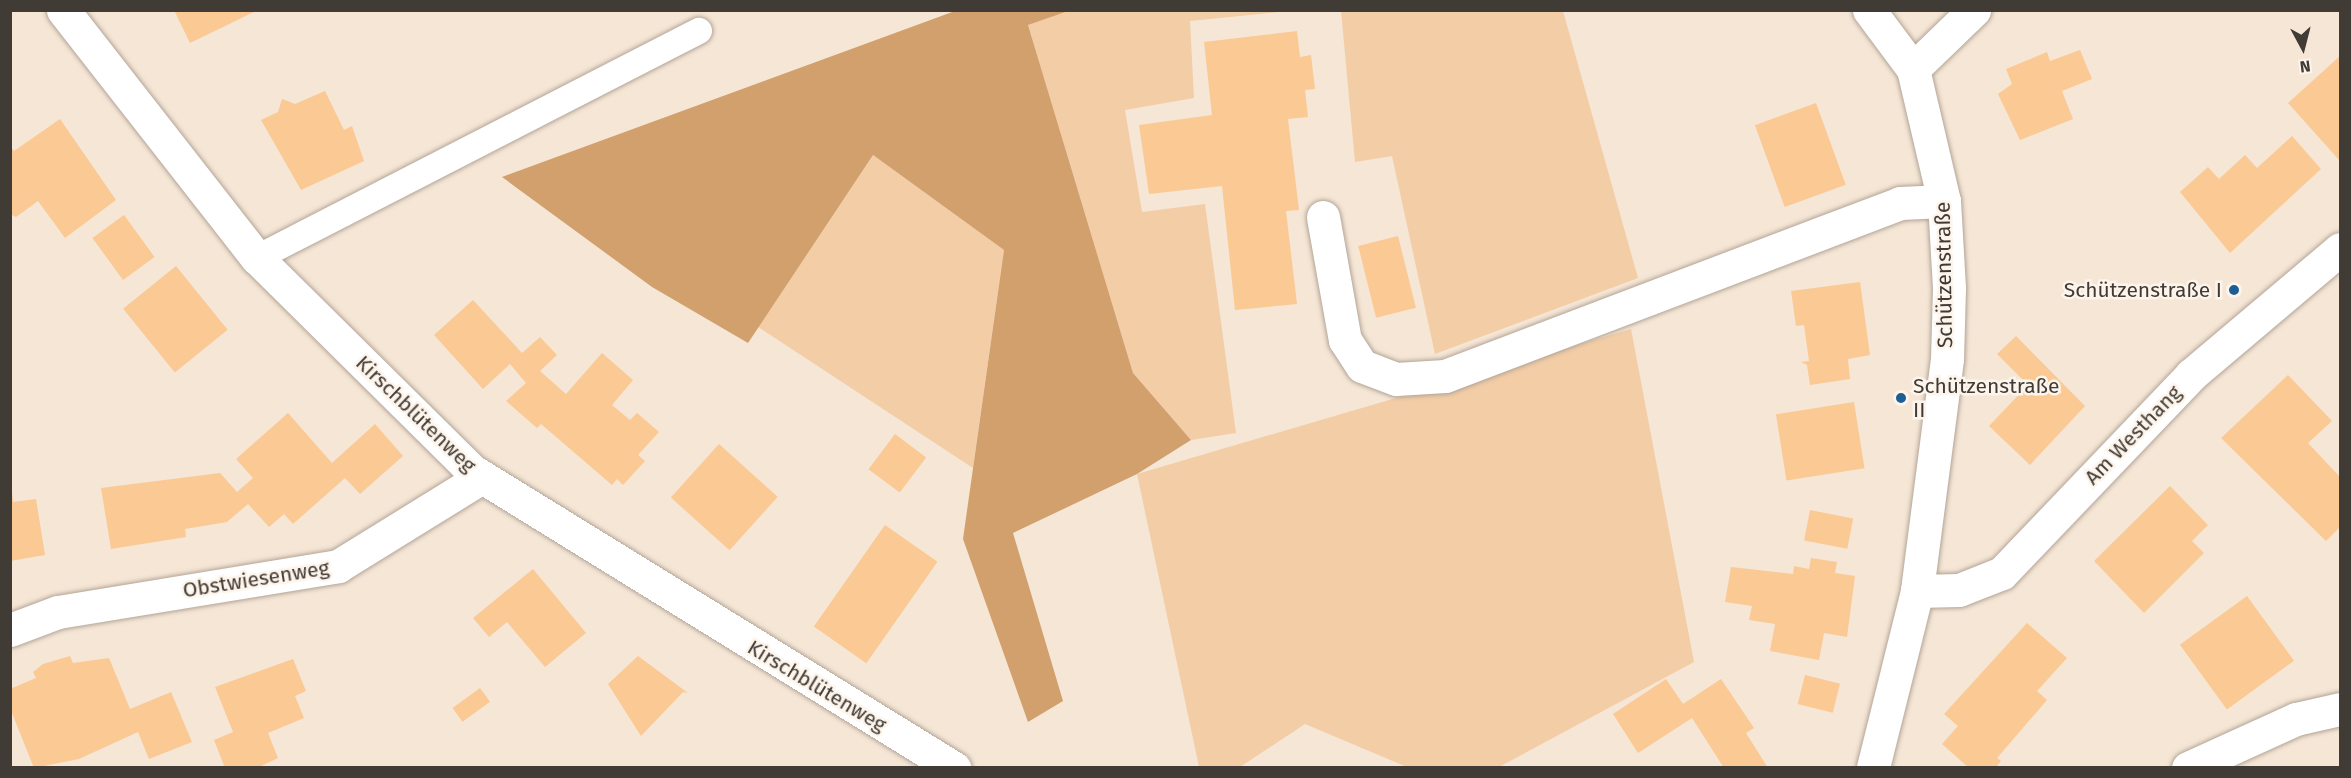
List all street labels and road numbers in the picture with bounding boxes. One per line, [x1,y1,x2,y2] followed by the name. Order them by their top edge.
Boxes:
[1930,202,1958,348] street label: Schützenstraße
[351,350,481,478] street label: Kirschblütenweg
[2079,380,2187,490] street label: Am Westhang
[181,555,331,603] street label: Obstwiesenweg
[743,635,891,737] street label: Kirschblütenweg

